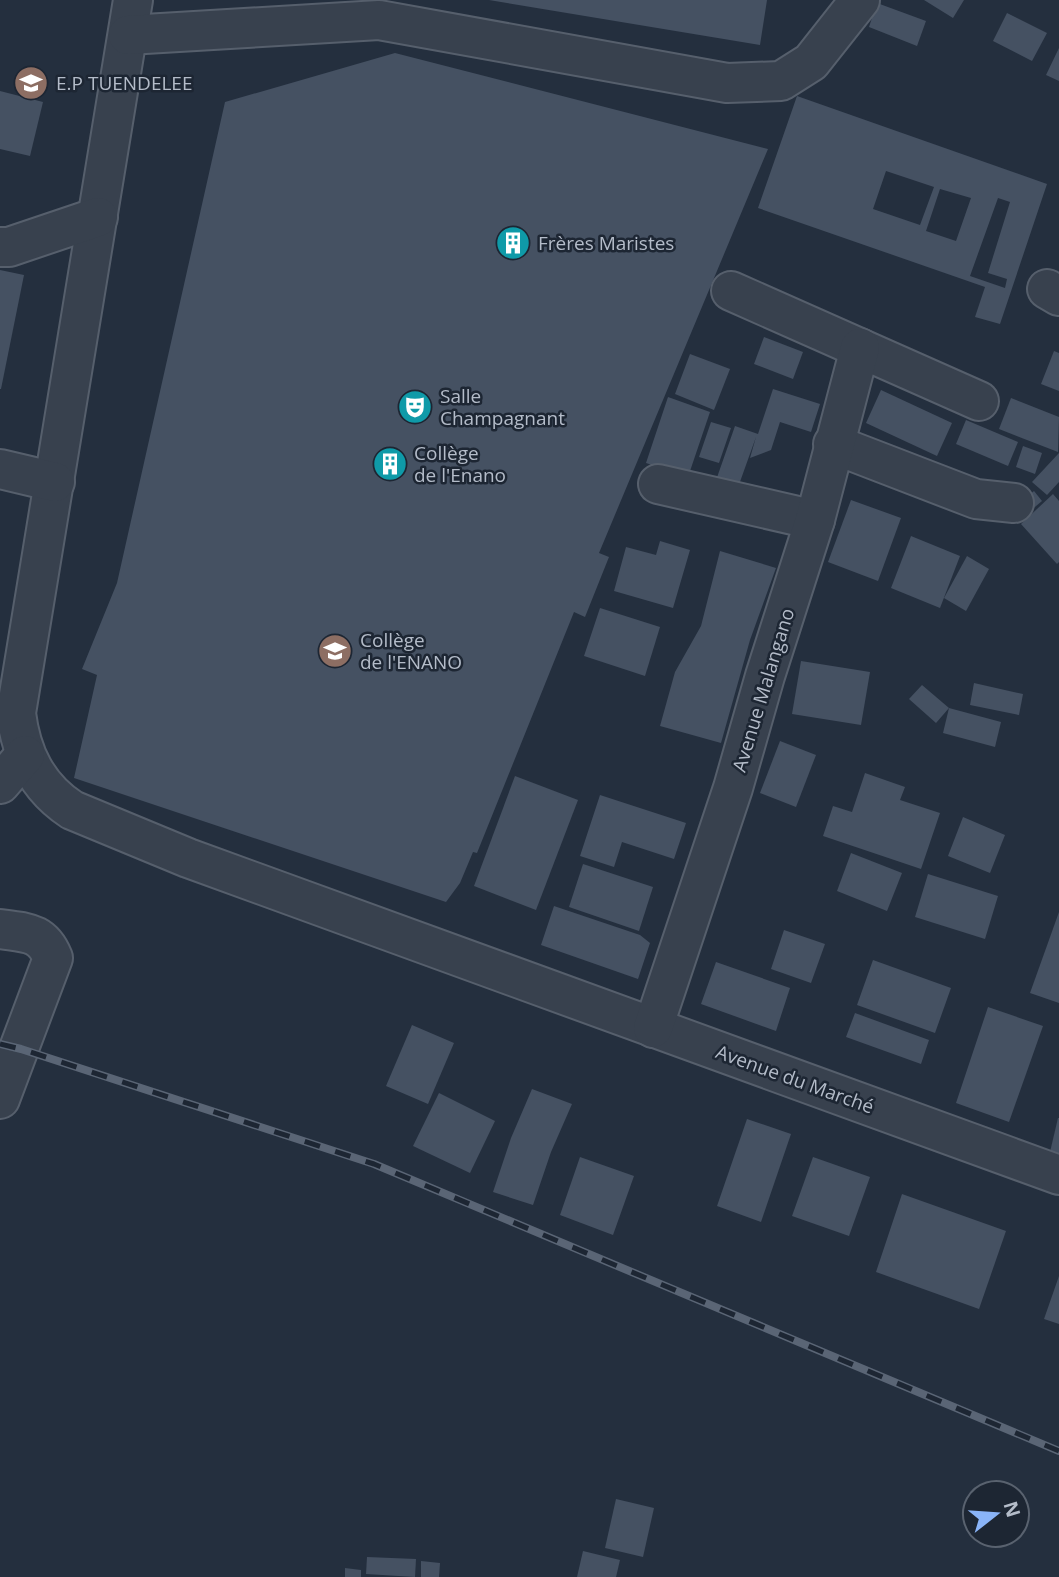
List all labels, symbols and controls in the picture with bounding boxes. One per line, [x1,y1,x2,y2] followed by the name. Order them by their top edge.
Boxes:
[12,64,50,102] school or university icon: E.P TUENDELEE
[56,70,192,96] place label: E.P TUENDELEE
[494,224,532,262] building icon: Frères Maristes
[538,230,674,256] place label: Frères Maristes
[440,383,565,431] place label: Salle Champagnant
[396,388,434,426] theatre icon: Salle Champagnant
[414,440,506,488] place label: Collège de l'Enano
[371,445,409,483] building icon: Collège de l'Enano
[726,605,800,775] street label: Avenue Malangano
[360,627,462,675] place label: Collège de l'ENANO
[316,632,354,670] school or university icon: Collège de l'ENANO
[712,1038,878,1120] street label: Avenue du Marché
[961,1479,1031,1549] north arrow
[998,1498,1027,1520] text: N

